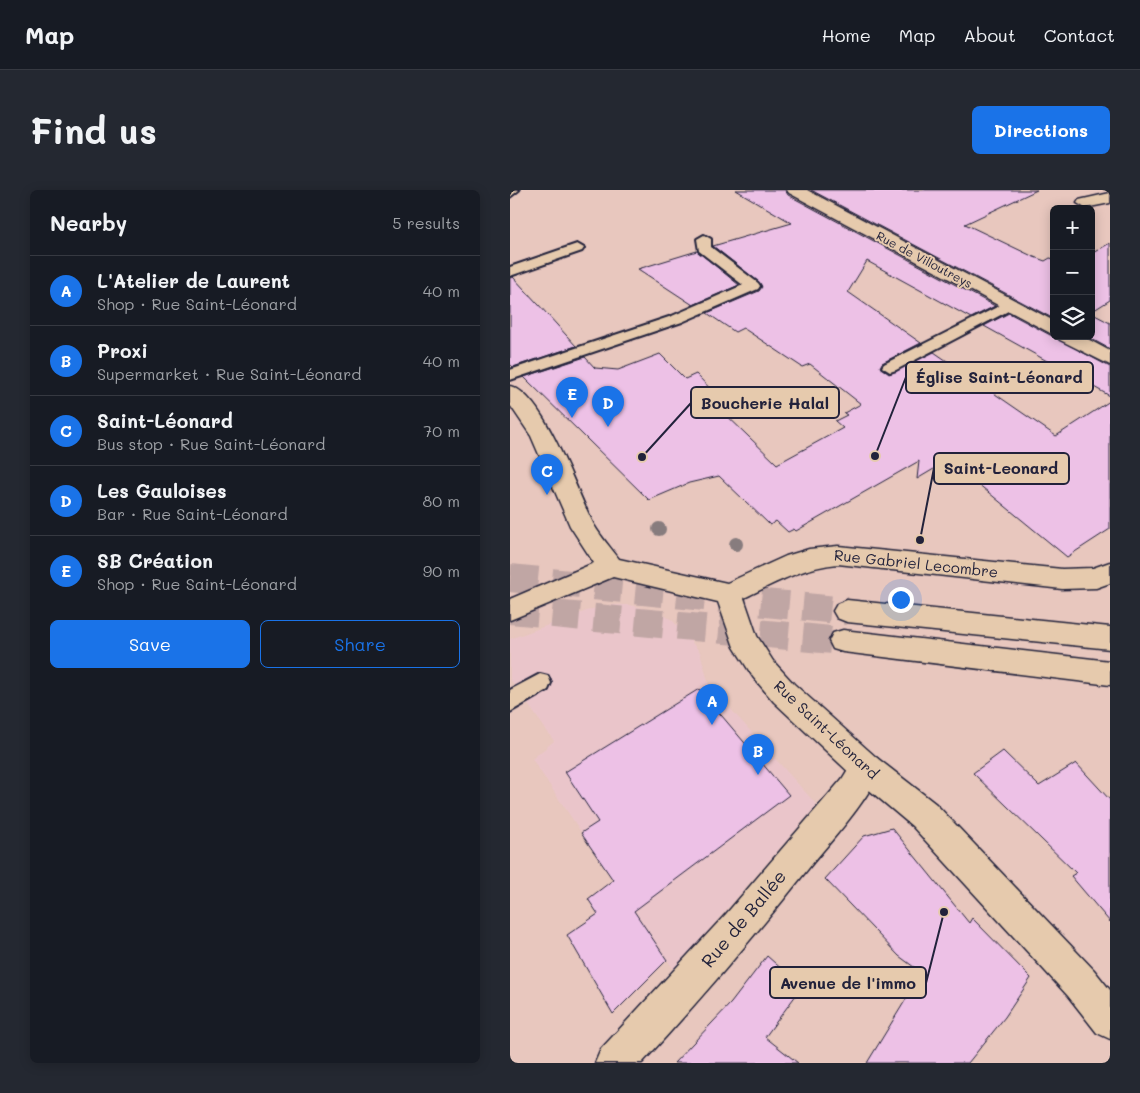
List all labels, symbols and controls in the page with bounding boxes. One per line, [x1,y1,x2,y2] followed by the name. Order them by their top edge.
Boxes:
[25,19,74,50] text: Map
[822,23,871,47] text: Home
[899,23,935,47] text: Map
[963,23,1016,47] text: About
[1044,23,1115,47] text: Contact
[972,106,1110,154] button: Directions
[30,107,157,153] text: Find us
[1050,205,1095,340] map controls
[1050,205,1095,250] button: +
[50,209,127,236] text: Nearby
[392,212,460,233] text: 5 results
[874,227,975,291] street label: Rue de Villoutreys
[1050,250,1095,295] button: −
[97,268,290,293] text: L'Atelier de Laurent
[60,280,72,301] text: A
[423,280,460,301] text: 40 m
[97,293,297,314] text: Shop · Rue Saint-Léonard
[1050,295,1095,340] button: layers
[97,338,148,363] text: Proxi
[61,350,71,371] text: B
[423,350,460,371] text: 40 m
[906,362,1093,393] callout: Église Saint-Léonard
[97,363,361,384] text: Supermarket · Rue Saint-Léonard
[915,366,1083,387] text: Église Saint-Léonard
[556,377,588,418] pin: E
[592,386,624,427] pin: D
[691,387,839,418] callout: Boucherie Halal
[701,392,829,413] text: Boucherie Halal
[97,408,233,433] text: Saint-Léonard
[60,420,72,441] text: C
[423,420,460,441] text: 70 m
[97,433,325,454] text: Bus stop · Rue Saint-Léonard
[934,453,1069,484] callout: Saint-Leonard
[531,454,563,495] pin: C
[944,457,1058,478] text: Saint-Leonard
[97,478,227,503] text: Les Gauloises
[60,490,72,511] text: D
[423,490,460,511] text: 80 m
[97,503,288,524] text: Bar · Rue Saint-Léonard
[833,544,999,582] street label: Rue Gabriel Lecombre
[97,548,213,573] text: SB Création
[61,560,71,581] text: E
[423,560,460,581] text: 90 m
[97,573,297,594] text: Shop · Rue Saint-Léonard
[888,587,914,613] your location
[50,620,250,668] button: Save
[260,620,460,668] button: Share
[770,675,883,783] street label: Rue Saint-Léonard
[696,684,728,725] pin: A
[742,734,774,775] pin: B
[695,865,791,972] street label: Rue de Ballée
[770,967,926,998] callout: Avenue de l'immo
[780,972,916,993] text: Avenue de l'immo

